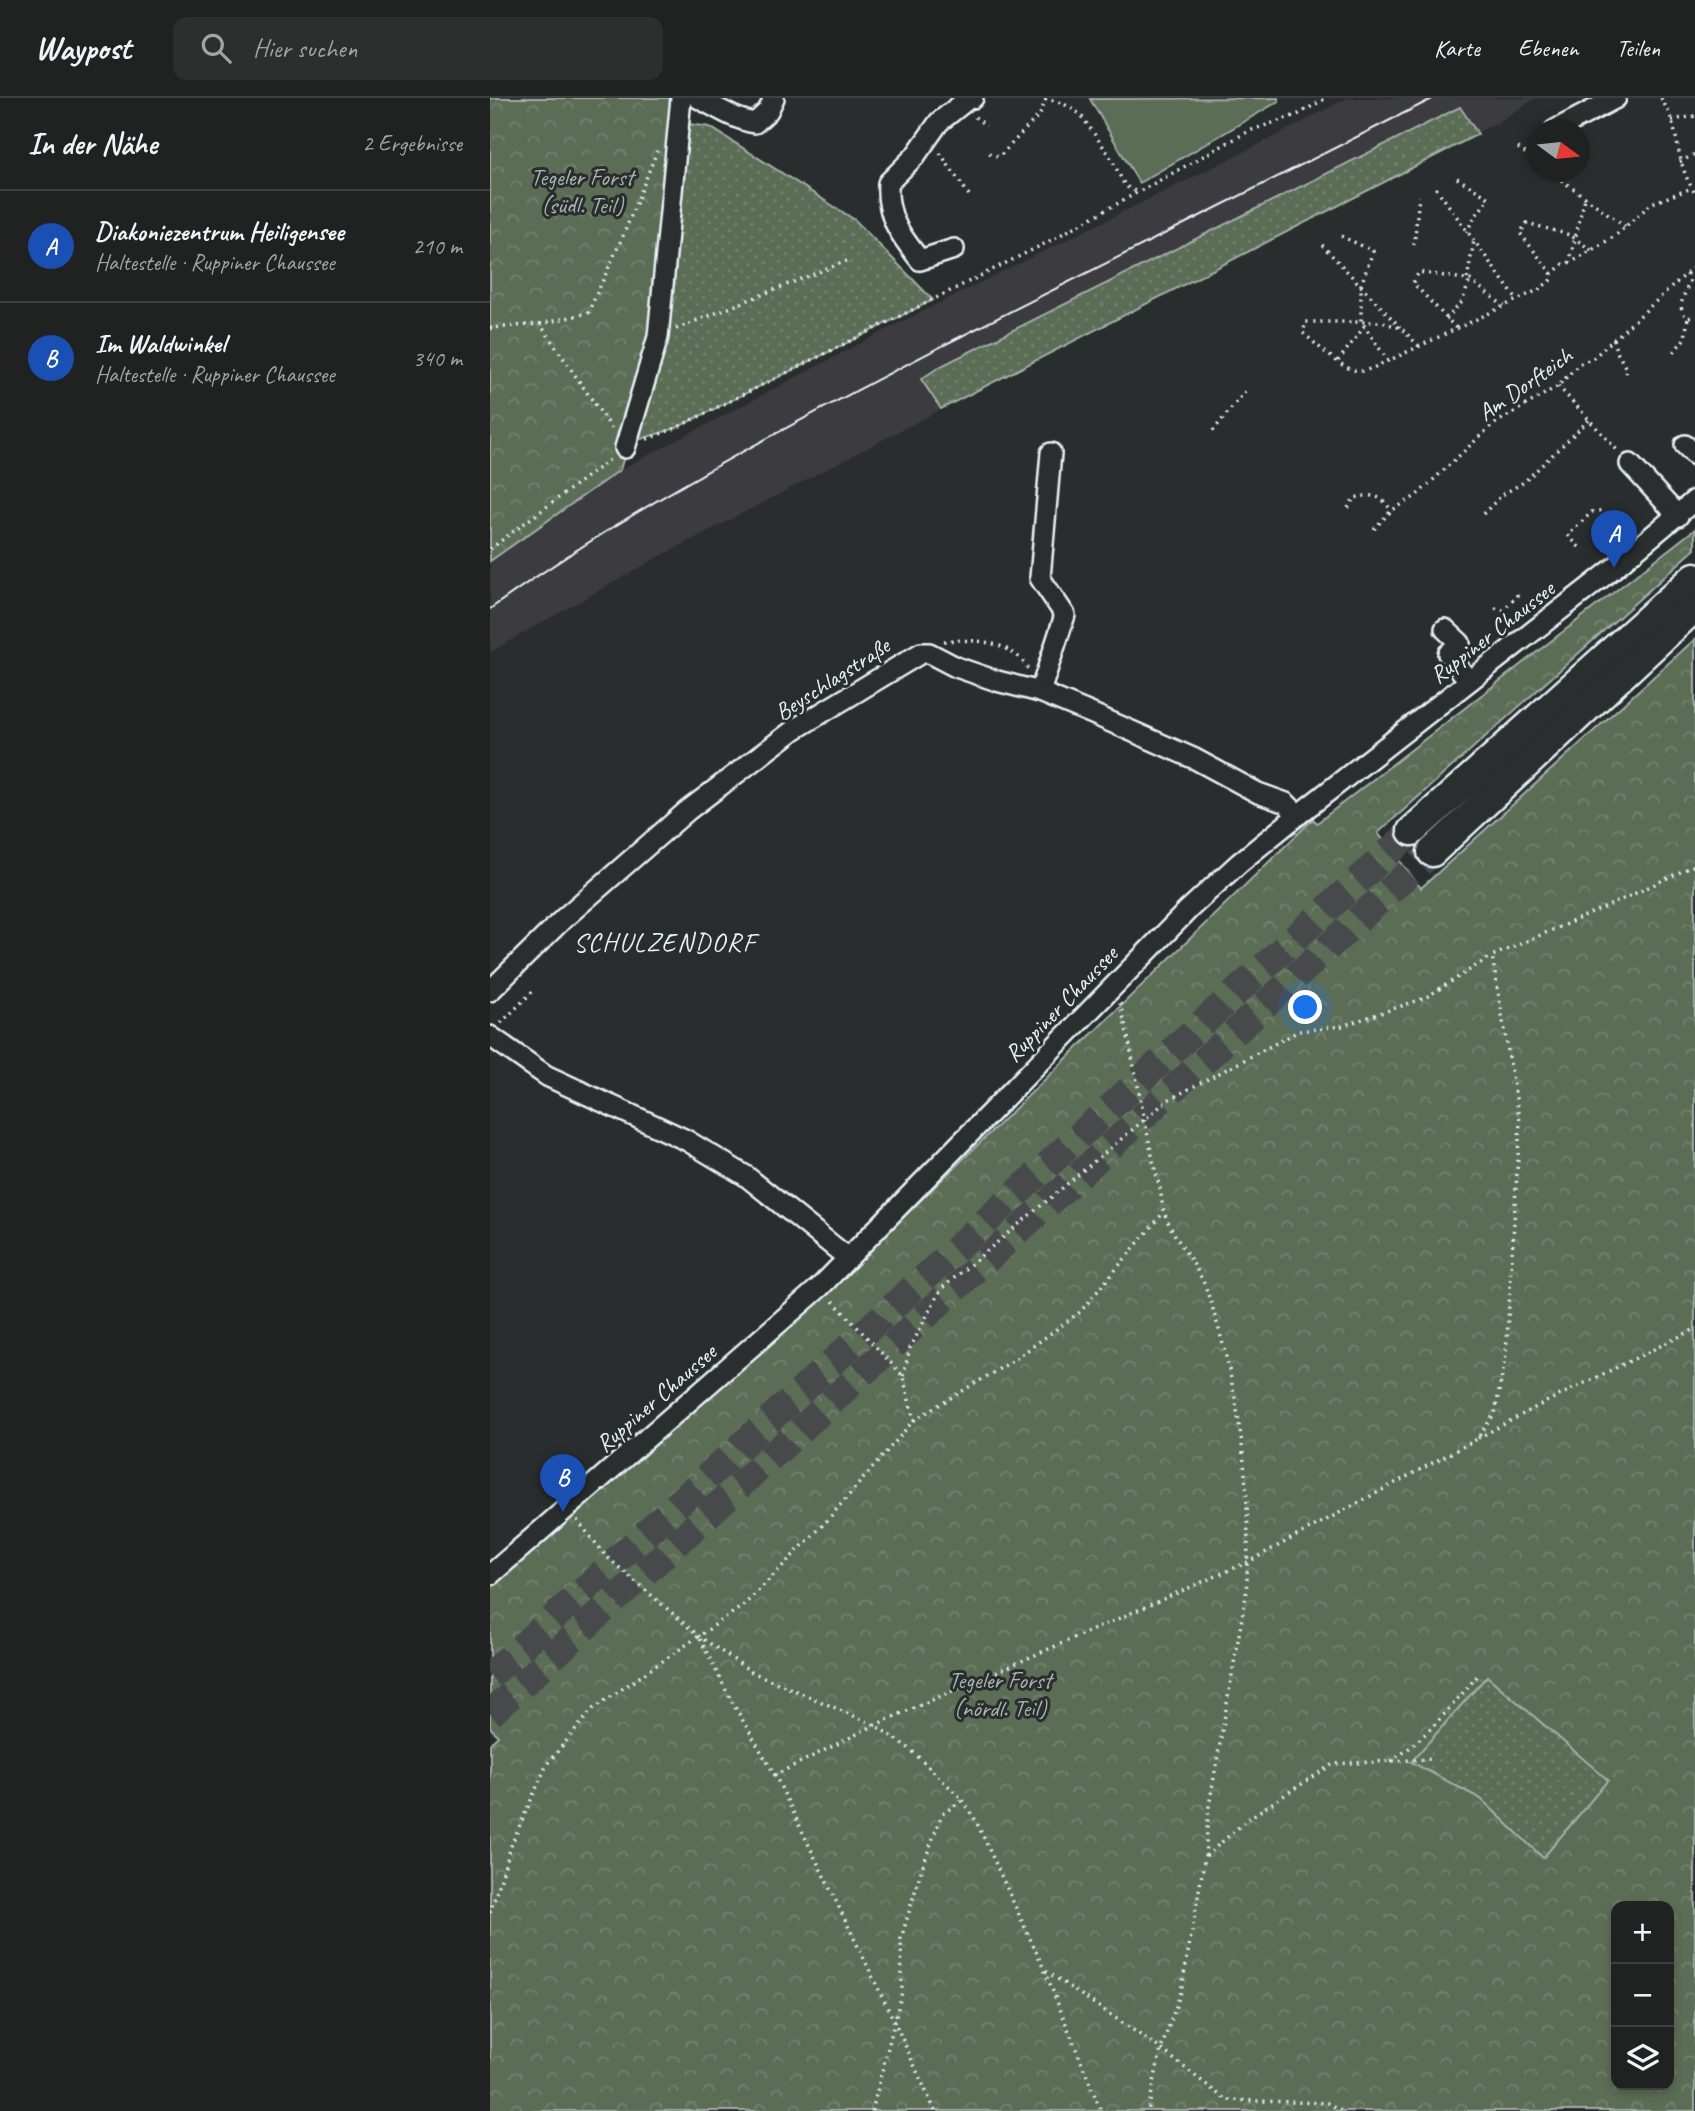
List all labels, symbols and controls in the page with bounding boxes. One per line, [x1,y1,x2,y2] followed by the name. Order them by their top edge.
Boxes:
[173,17,663,80] search box
[35,27,131,69] text: Waypost
[197,29,235,67] icon: search
[253,32,357,65] text: Hier suchen
[1434,33,1480,63] text: Karte
[1518,33,1578,63] text: Ebenen
[1616,33,1660,63] text: Teilen
[1527,119,1590,182] north arrow
[28,125,157,163] text: In der Nähe
[362,129,462,158] text: 2 Ergebnisse
[531,162,637,220] park label: Tegeler Forst (südl. Teil)
[95,215,344,248] text: Diakoniezentrum Heiligensee
[45,232,57,261] text: A
[413,232,462,261] text: 210 m
[95,248,335,277] text: Haltestelle · Ruppiner Chaussee
[95,327,226,360] text: Im Waldwinkel
[1472,339,1580,428] street label: Am Dorfteich
[45,344,57,373] text: B
[413,344,462,373] text: 340 m
[95,360,335,389] text: Haltestelle · Ruppiner Chaussee
[1591,510,1637,568] pin: A
[1424,573,1562,690] street label: Ruppiner Chaussee
[769,630,897,727] street label: Beyschlagstraße
[573,926,760,959] district label: SCHULZENDORF
[998,938,1126,1068] street label: Ruppiner Chaussee
[1288,990,1322,1024] your location
[589,1336,724,1459] street label: Ruppiner Chaussee
[540,1454,586,1512] pin: B
[949,1665,1055,1723] park label: Tegeler Forst (nördl. Teil)
[1611,1901,1674,2090] map controls
[1611,1901,1674,1964] button: +
[1611,1964,1674,2027] button: −
[1611,2027,1674,2090] button: layers

